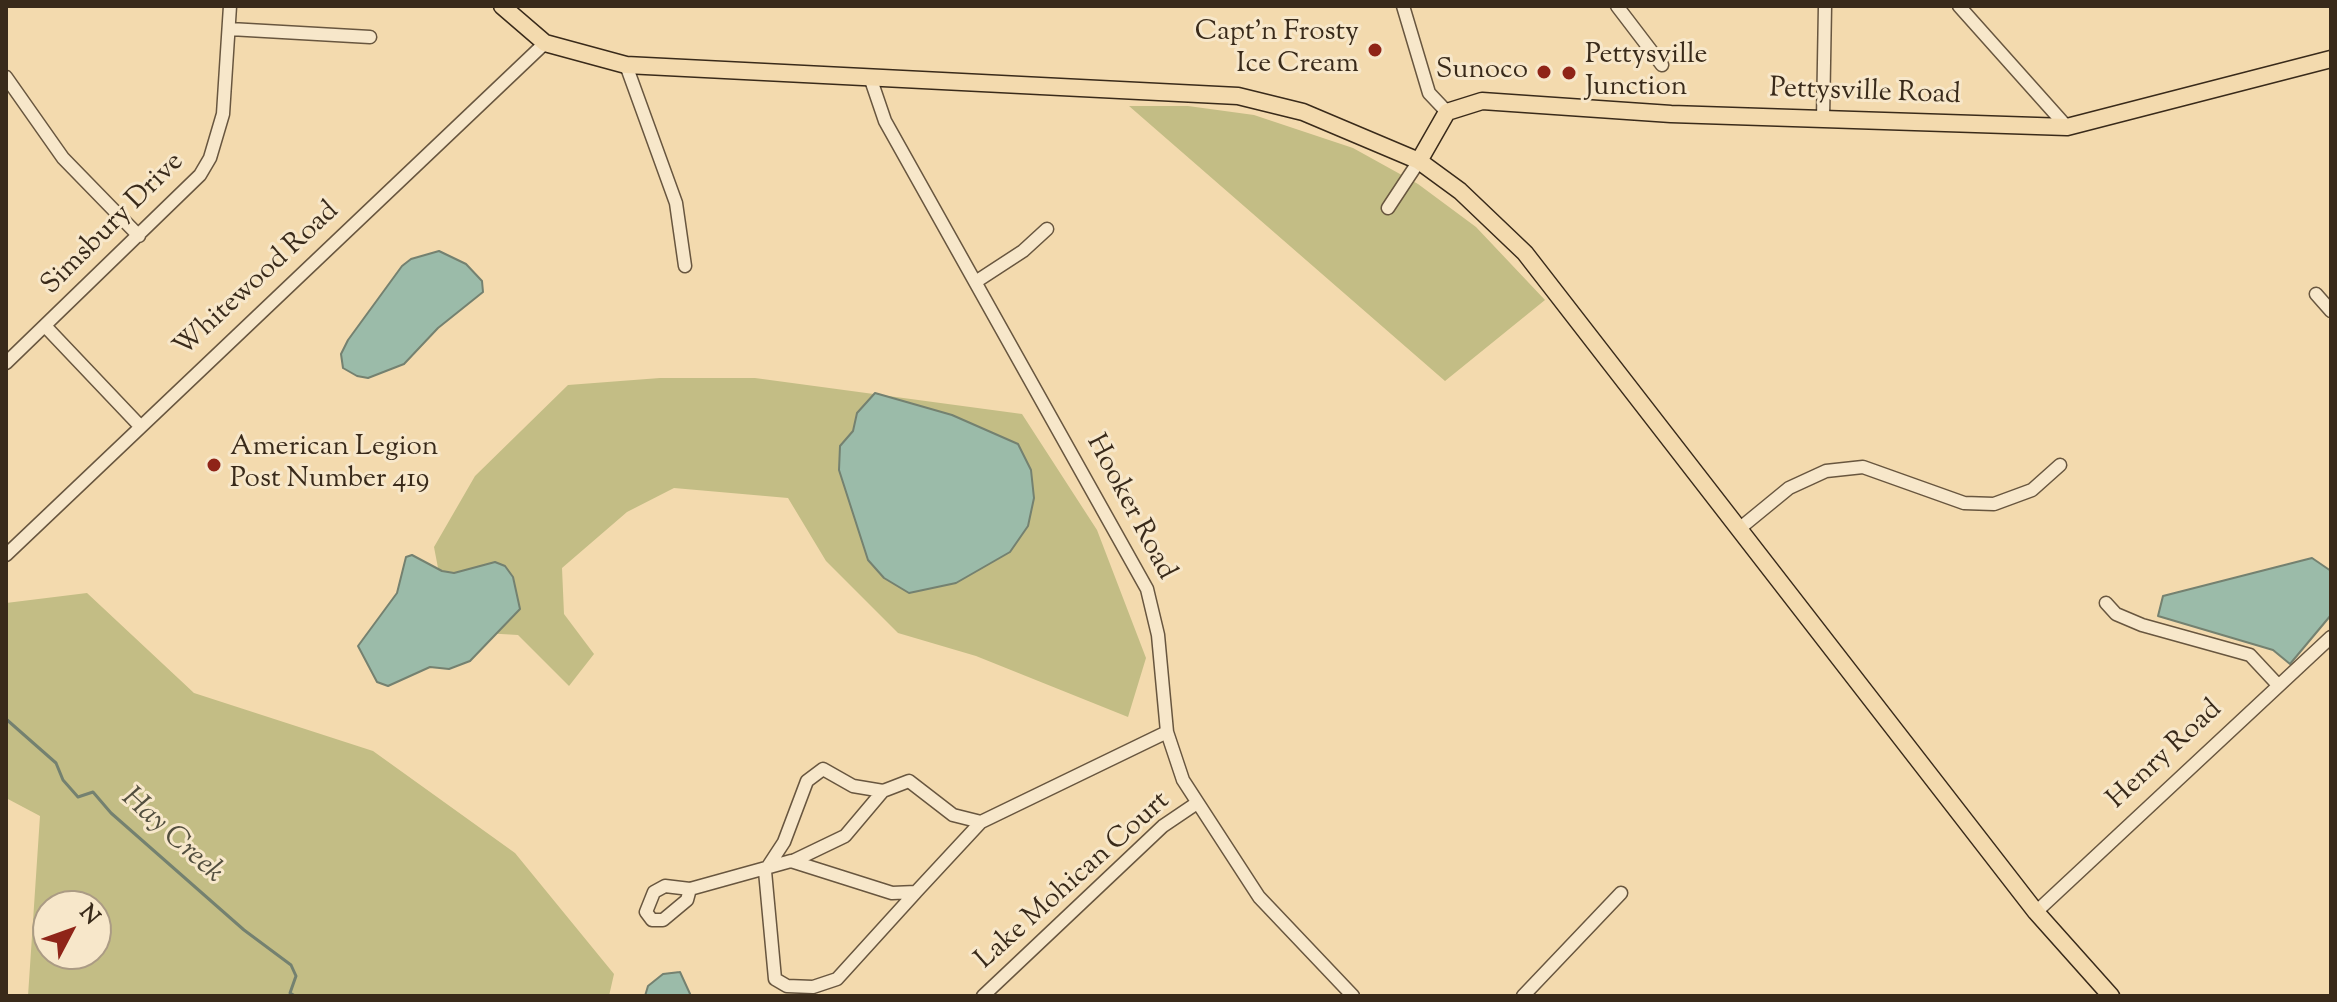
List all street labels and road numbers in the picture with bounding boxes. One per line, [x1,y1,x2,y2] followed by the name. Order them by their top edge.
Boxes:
[1769,74,1961,114] street label: Pettysville Road
[36,147,192,303] street label: Simsbury Drive
[169,196,347,366] street label: Whitewood Road
[1077,430,1181,586] street label: Hooker Road
[2102,694,2230,818] street label: Henry Road
[970,786,1178,978] street label: Lake Mohican Court

